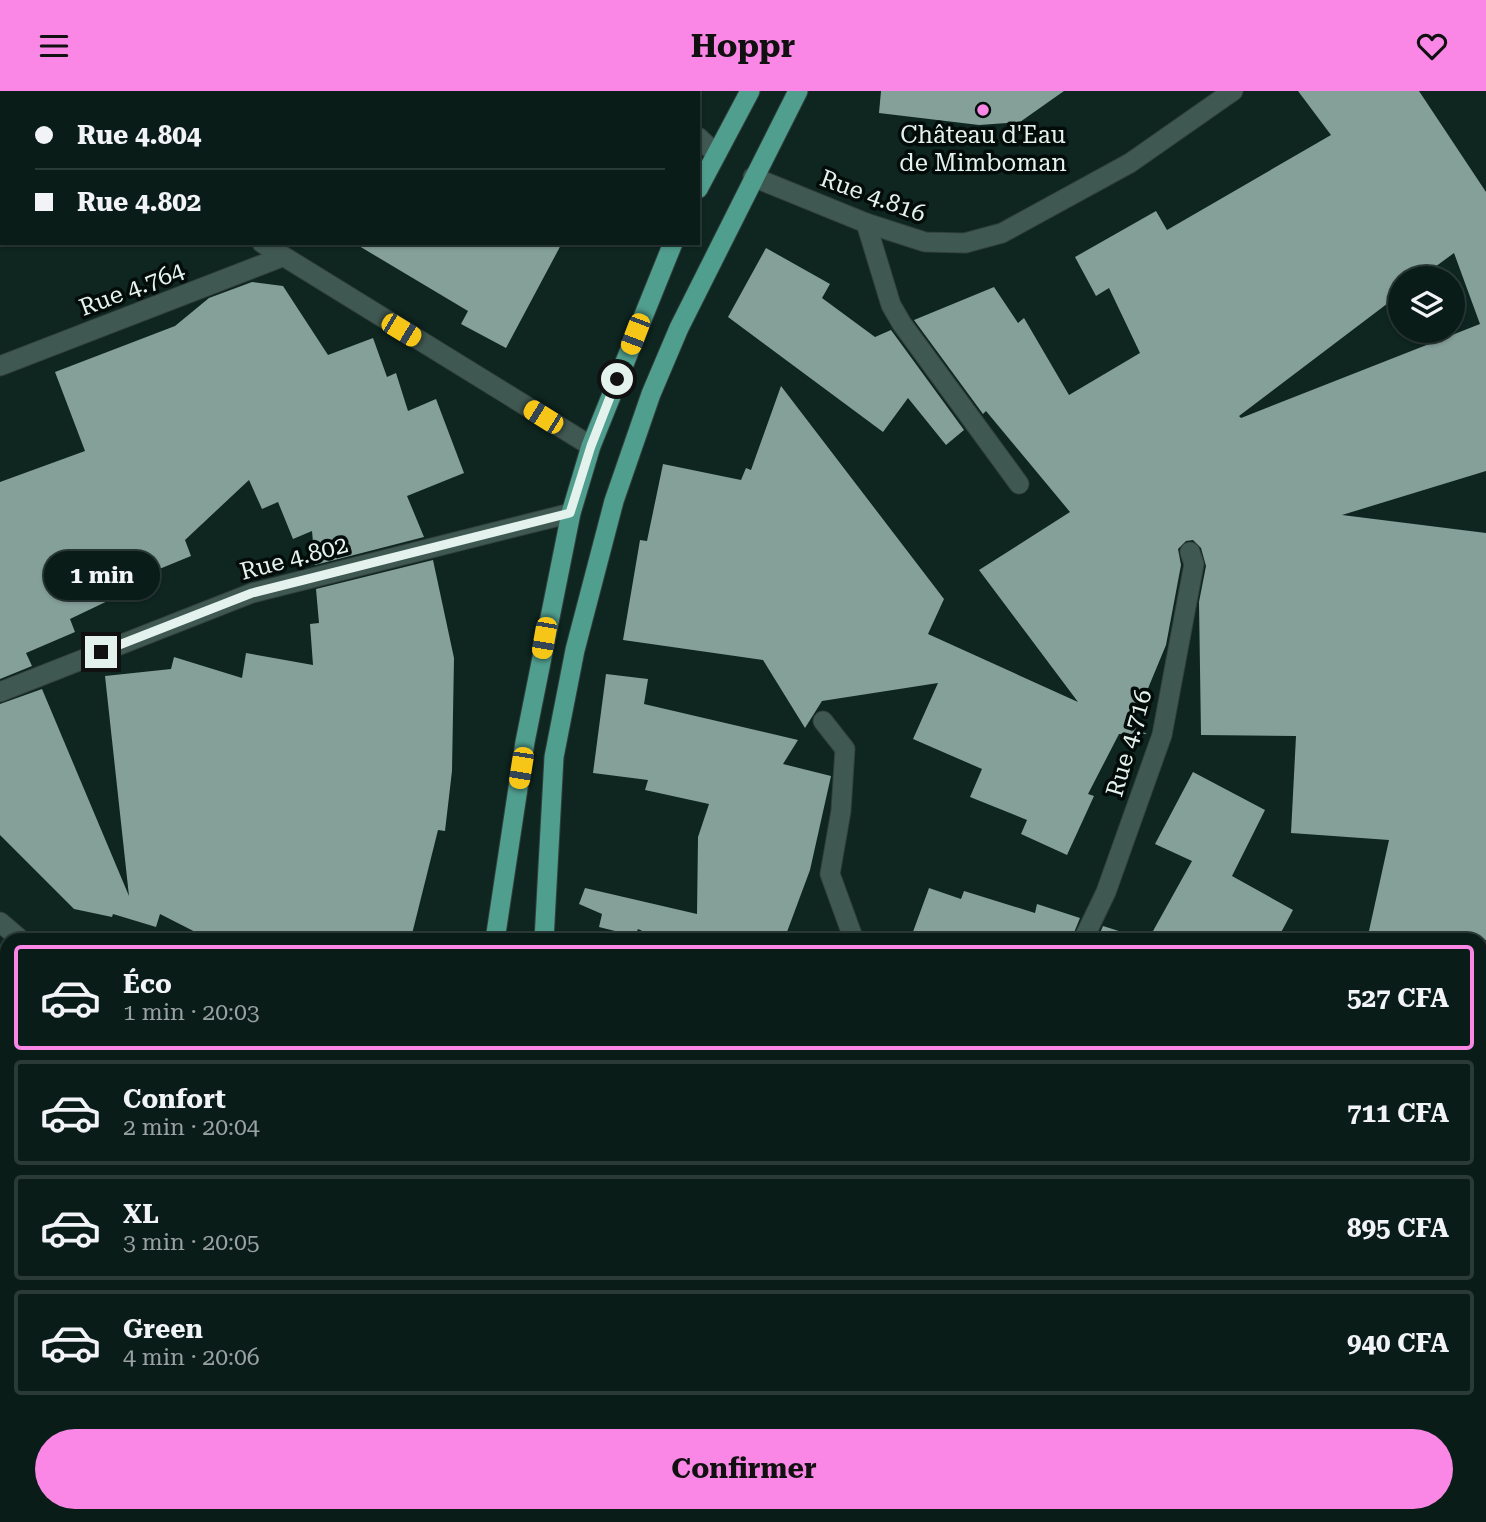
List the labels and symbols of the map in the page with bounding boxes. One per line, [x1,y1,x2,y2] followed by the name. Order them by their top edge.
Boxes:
[975,102,991,118] marker: Château d'Eau de Mimboman
[899,121,1067,177] place label: Château d'Eau de Mimboman
[816,164,930,228] street label: Rue 4.816
[75,256,189,322] street label: Rue 4.764
[378,310,425,350] car
[618,311,653,357] car
[601,363,633,395] route start
[520,397,567,437] car
[237,530,351,586] street label: Rue 4.802
[43,551,159,599] callout: 1 min
[531,615,558,661] car
[85,636,117,668] route end
[1100,686,1158,800] street label: Rue 4.716
[508,746,535,790] car

